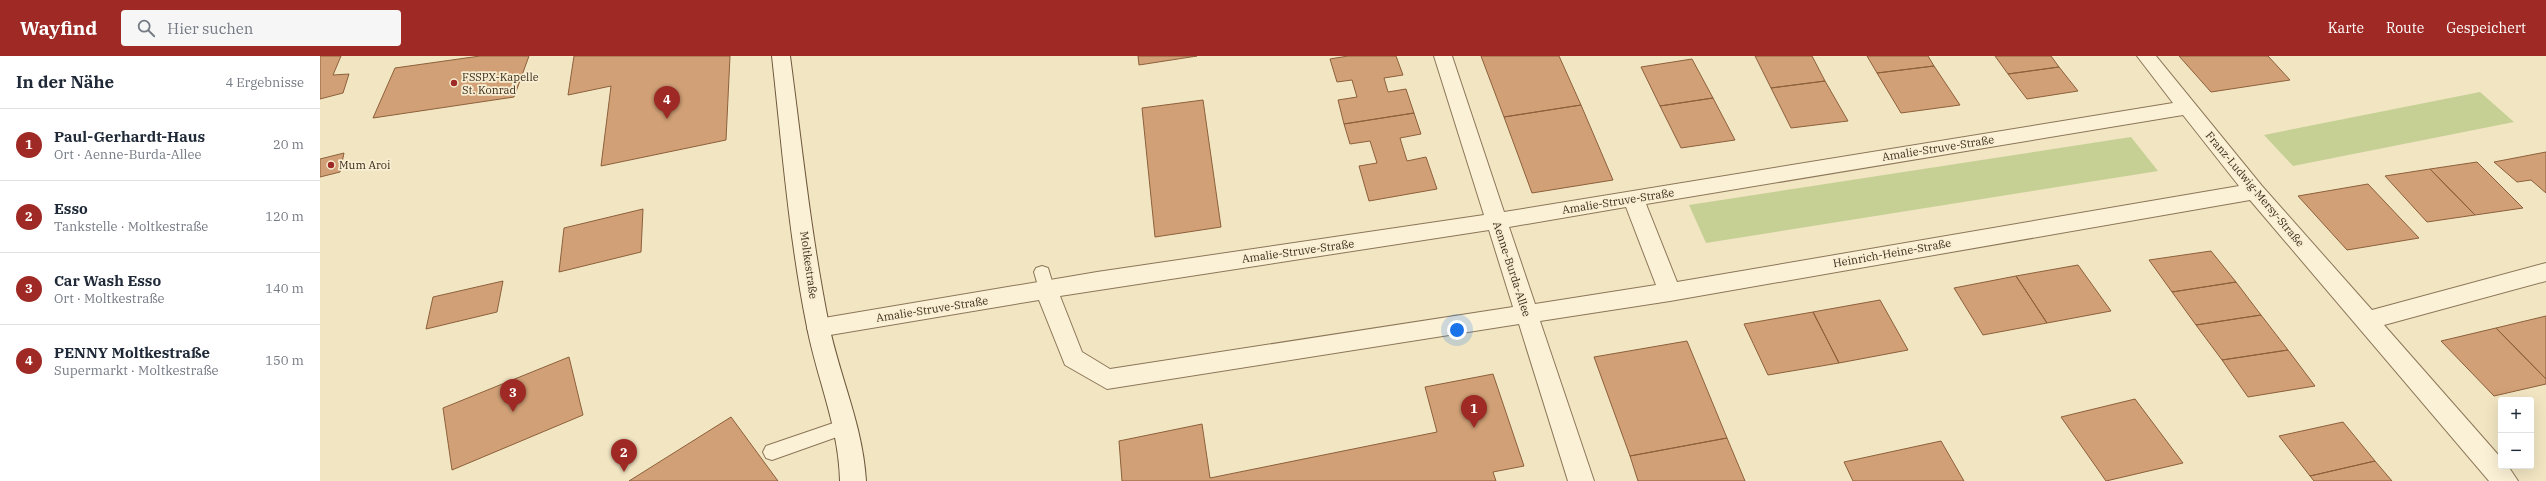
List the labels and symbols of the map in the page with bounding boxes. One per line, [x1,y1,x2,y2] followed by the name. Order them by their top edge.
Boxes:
[462,70,539,97] place label: FSSPX-Kapelle St. Konrad
[449,78,459,88] marker: FSSPX-Kapelle St. Konrad
[654,86,680,119] pin: 4
[2203,129,2307,250] street label: Franz-Ludwig-Mersy-Straße
[1881,132,1995,164] street label: Amalie-Struve-Straße
[339,158,391,172] place label: Mum Aroi
[326,160,336,170] marker: Mum Aroi
[1561,185,1675,217] street label: Amalie-Struve-Straße
[1490,220,1534,318] street label: Aenne-Burda-Allee
[797,230,821,300] street label: Moltkestraße
[1241,236,1355,266] street label: Amalie-Struve-Straße
[1832,236,1952,270] street label: Heinrich-Heine-Straße
[875,293,989,325] street label: Amalie-Struve-Straße
[1447,320,1467,340] your location
[500,379,526,412] pin: 3
[1461,395,1487,428] pin: 1
[611,439,637,472] pin: 2

